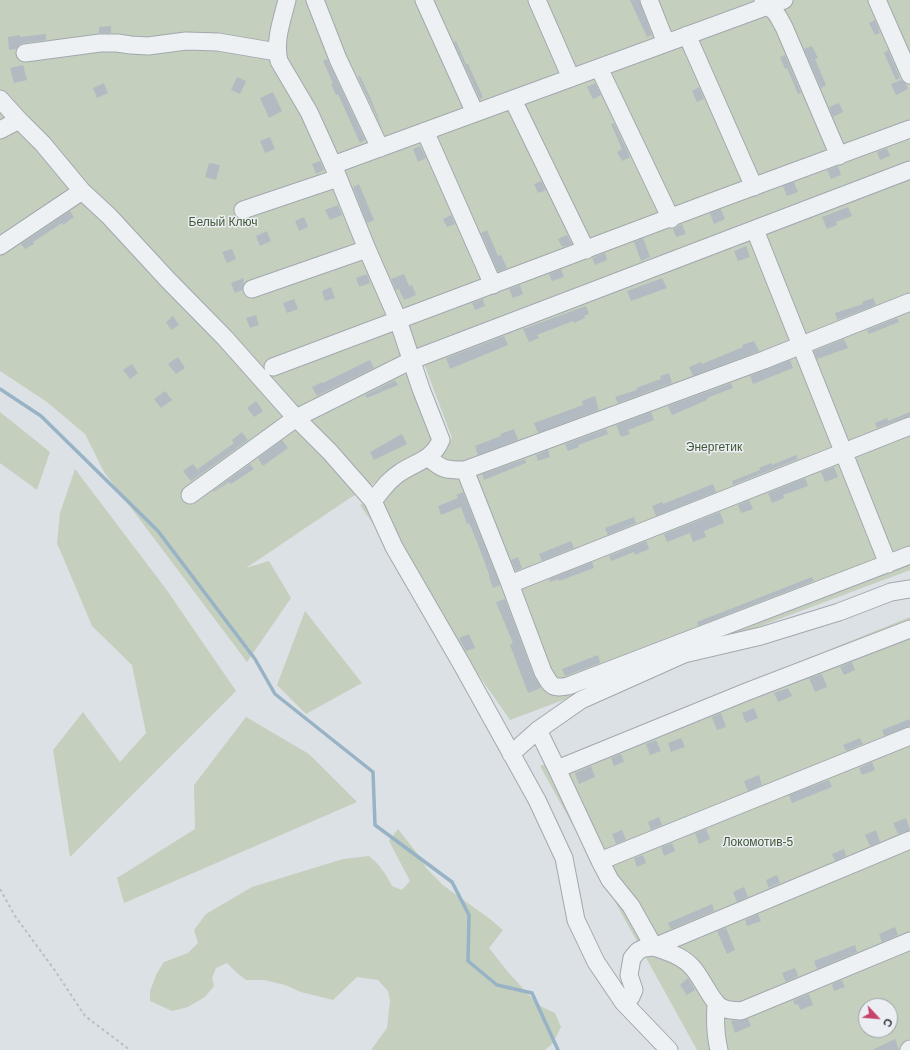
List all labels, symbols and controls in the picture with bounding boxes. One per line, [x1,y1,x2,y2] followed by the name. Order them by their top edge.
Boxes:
[189,216,257,230] park label: Белый Ключ
[686,441,742,455] park label: Энергетик
[723,836,793,850] park label: Локомотив-5
[858,998,898,1038] north arrow
[881,1017,895,1029] text: С

